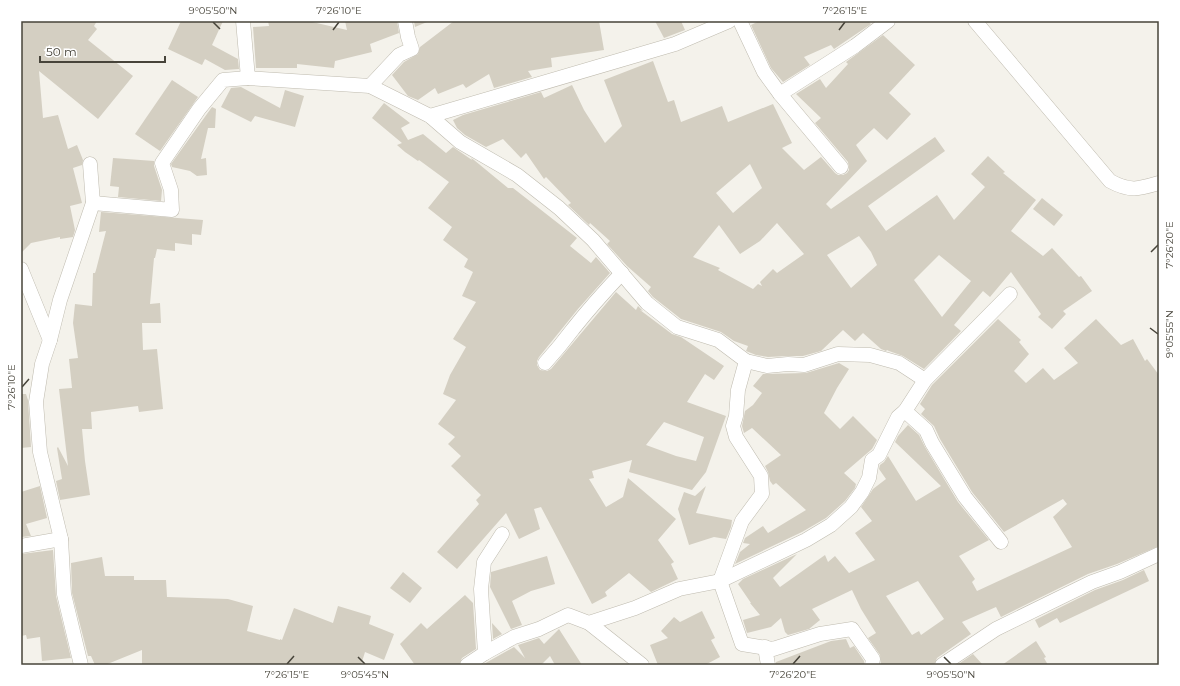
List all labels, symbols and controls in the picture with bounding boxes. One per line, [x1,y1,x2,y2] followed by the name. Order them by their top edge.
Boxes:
[189,4,237,17] text: 9°05'50"N
[316,4,362,17] text: 7°26'10"E
[823,4,867,17] text: 7°26'15"E
[40,38,165,64] scale bar
[46,44,77,59] text: 50 m
[1163,221,1176,269] text: 7°26'20"E
[1163,310,1176,358] text: 9°05'55"N
[5,364,18,410] text: 7°26'10"E
[265,668,309,681] text: 7°26'15"E
[341,668,389,681] text: 9°05'45"N
[769,668,817,681] text: 7°26'20"E
[927,668,975,681] text: 9°05'50"N

